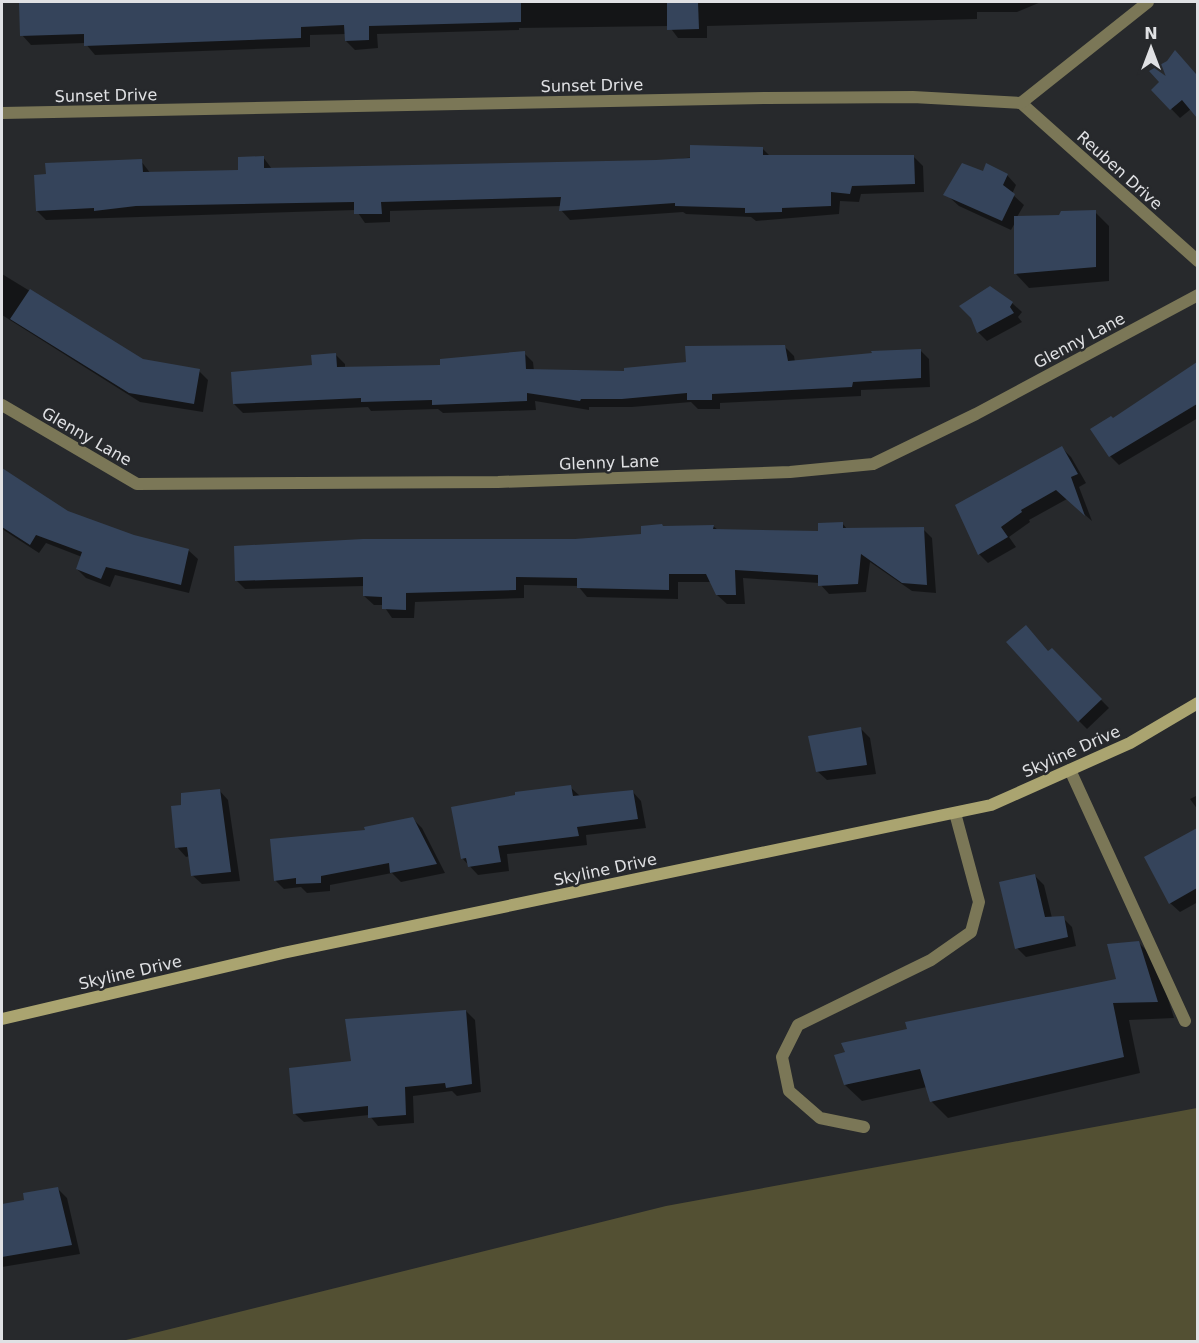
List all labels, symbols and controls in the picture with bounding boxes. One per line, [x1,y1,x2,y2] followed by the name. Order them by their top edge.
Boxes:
[1121,18,1181,78] north arrow
[1144,24,1158,43] text: N
[541,75,643,96] street label: Sunset Drive
[55,85,157,106] street label: Sunset Drive
[1073,127,1166,214] street label: Reuben Drive
[1031,309,1128,372] street label: Glenny Lane
[39,403,135,470] street label: Glenny Lane
[559,451,659,474] street label: Glenny Lane
[1019,721,1123,781] street label: Skyline Drive
[552,849,658,890] street label: Skyline Drive
[77,951,183,994] street label: Skyline Drive

